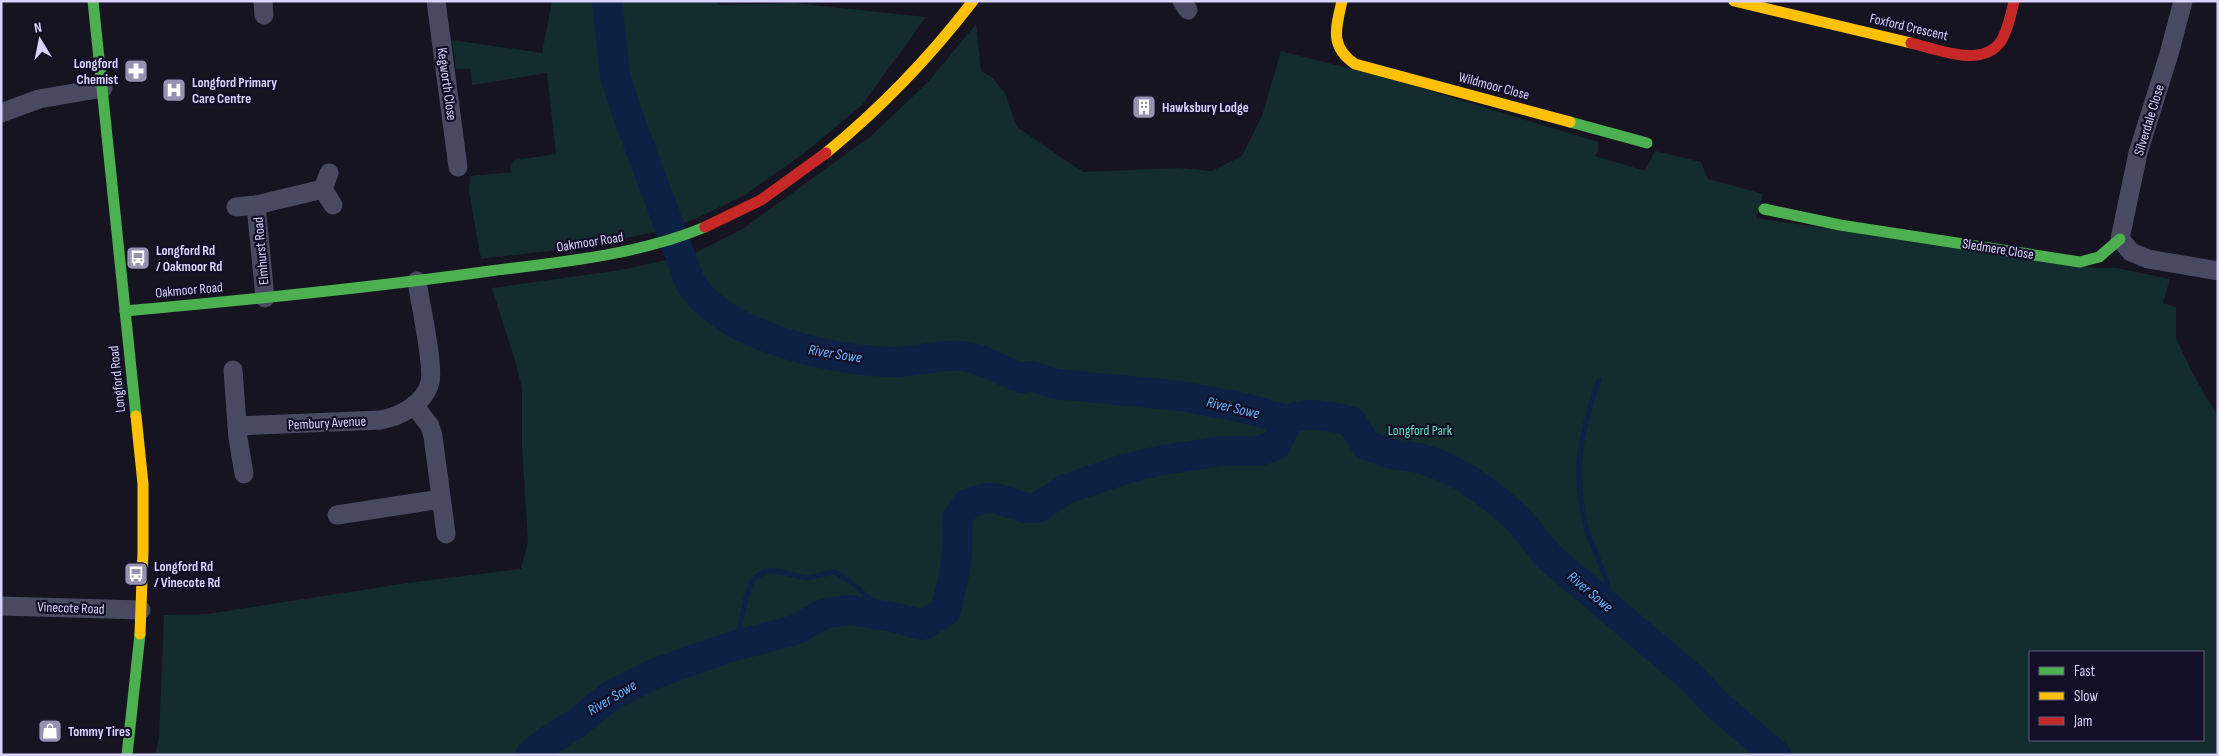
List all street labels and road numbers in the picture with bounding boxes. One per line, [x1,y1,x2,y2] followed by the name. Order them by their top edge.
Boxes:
[1868,10,1950,44] street label: Foxford Crescent
[433,47,461,121] street label: Kegworth Close
[1457,68,1531,104] street label: Wildmoor Close
[2130,82,2168,158] street label: Silverdale Close
[250,216,272,286] street label: Elmhurst Road
[555,228,625,256] street label: Oakmoor Road
[1961,235,2035,263] street label: Sledmere Close
[155,279,224,301] street label: Oakmoor Road
[105,345,129,413] street label: Longford Road
[288,412,366,434] street label: Pembury Avenue
[37,598,105,618] street label: Vinecote Road

